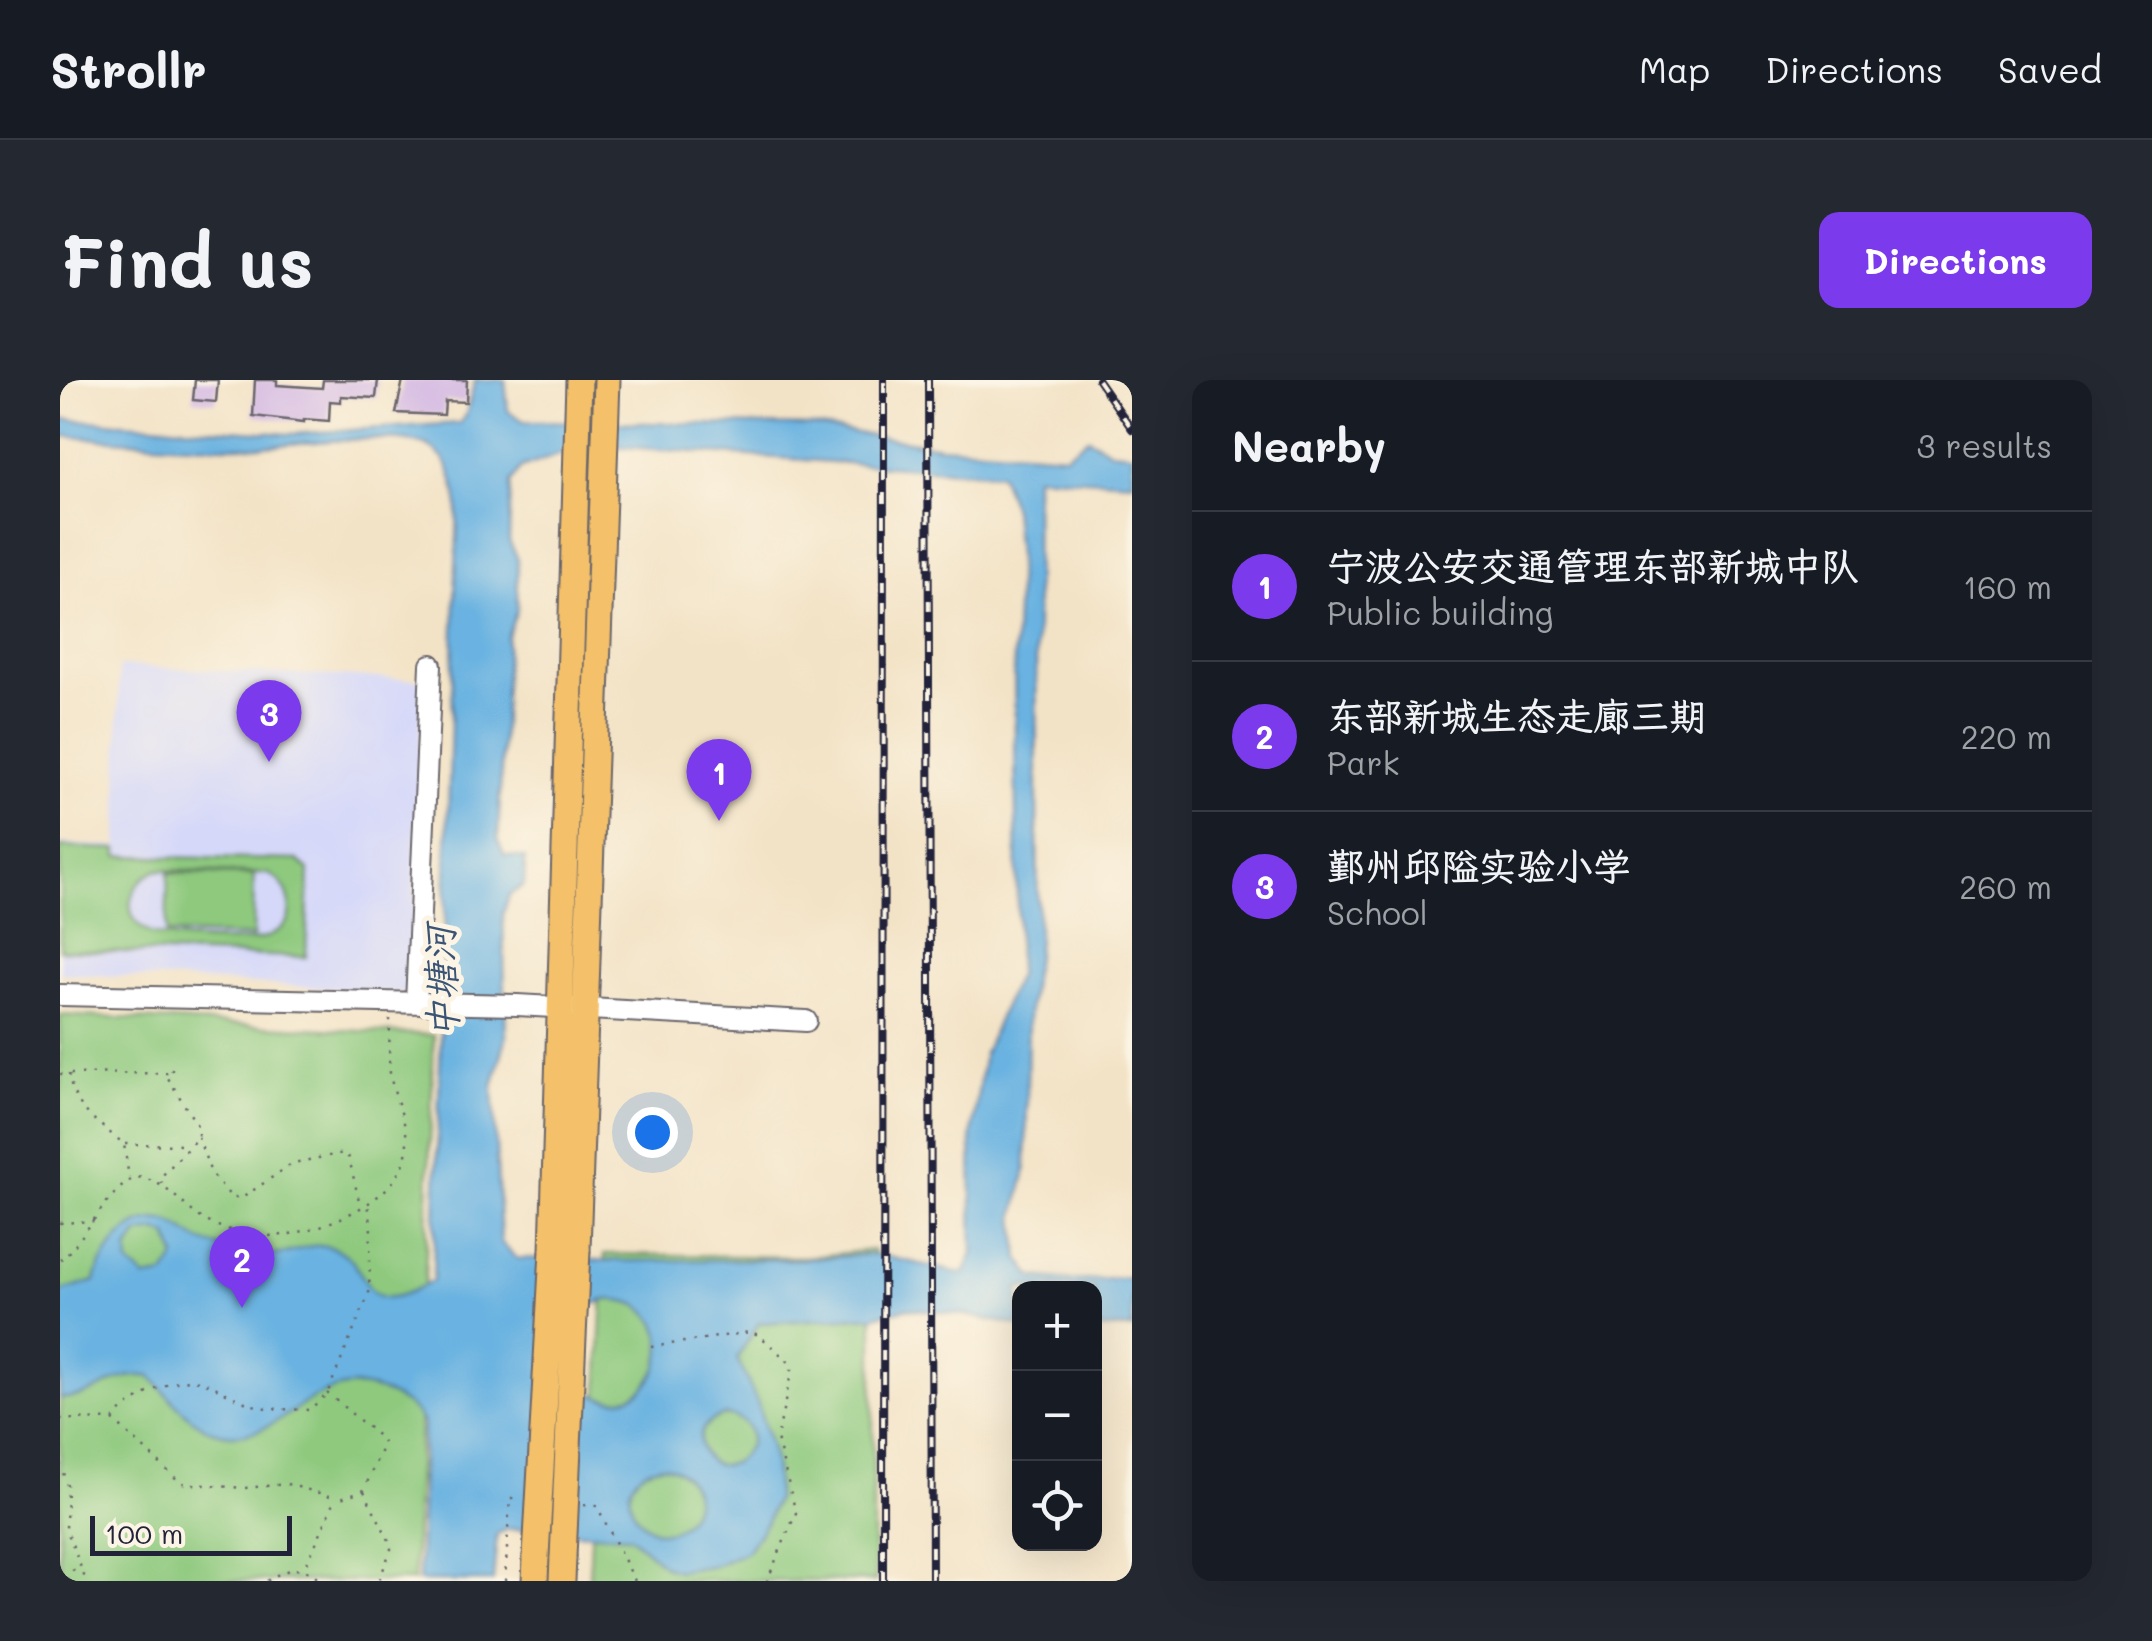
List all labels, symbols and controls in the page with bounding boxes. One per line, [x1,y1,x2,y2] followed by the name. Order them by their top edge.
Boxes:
[50,38,206,100] text: Strollr
[1639,46,1710,92] text: Map
[1765,46,1943,92] text: Directions
[1998,46,2102,92] text: Saved
[1819,212,2092,308] button: Directions
[60,214,314,306] text: Find us
[1232,418,1386,473] text: Nearby
[1916,424,2052,466] text: 3 results
[1327,540,1859,590] text: 宁波公安交通管理东部新城中队
[1257,565,1272,607] text: 1
[1963,565,2052,607] text: 160 m
[1327,591,1553,633] text: Public building
[236,680,302,762] pin: 3
[1327,690,1707,740] text: 东部新城生态走廊三期
[1256,715,1273,757] text: 2
[1961,715,2052,757] text: 220 m
[686,738,752,821] pin: 1
[1327,741,1400,783] text: Park
[1327,840,1631,890] text: 鄞州邱隘实验小学
[1255,865,1274,907] text: 3
[1959,865,2052,907] text: 260 m
[1327,891,1428,933] text: School
[413,918,467,1040] water label: 中塘河
[627,1107,678,1158] your location
[210,1226,274,1308] pin: 2
[1012,1281,1102,1551] map controls
[1012,1281,1102,1371] button: +
[1012,1371,1102,1461] button: −
[1012,1461,1102,1551] button: locate
[90,1511,292,1556] scale bar
[105,1515,183,1551] text: 100 m

